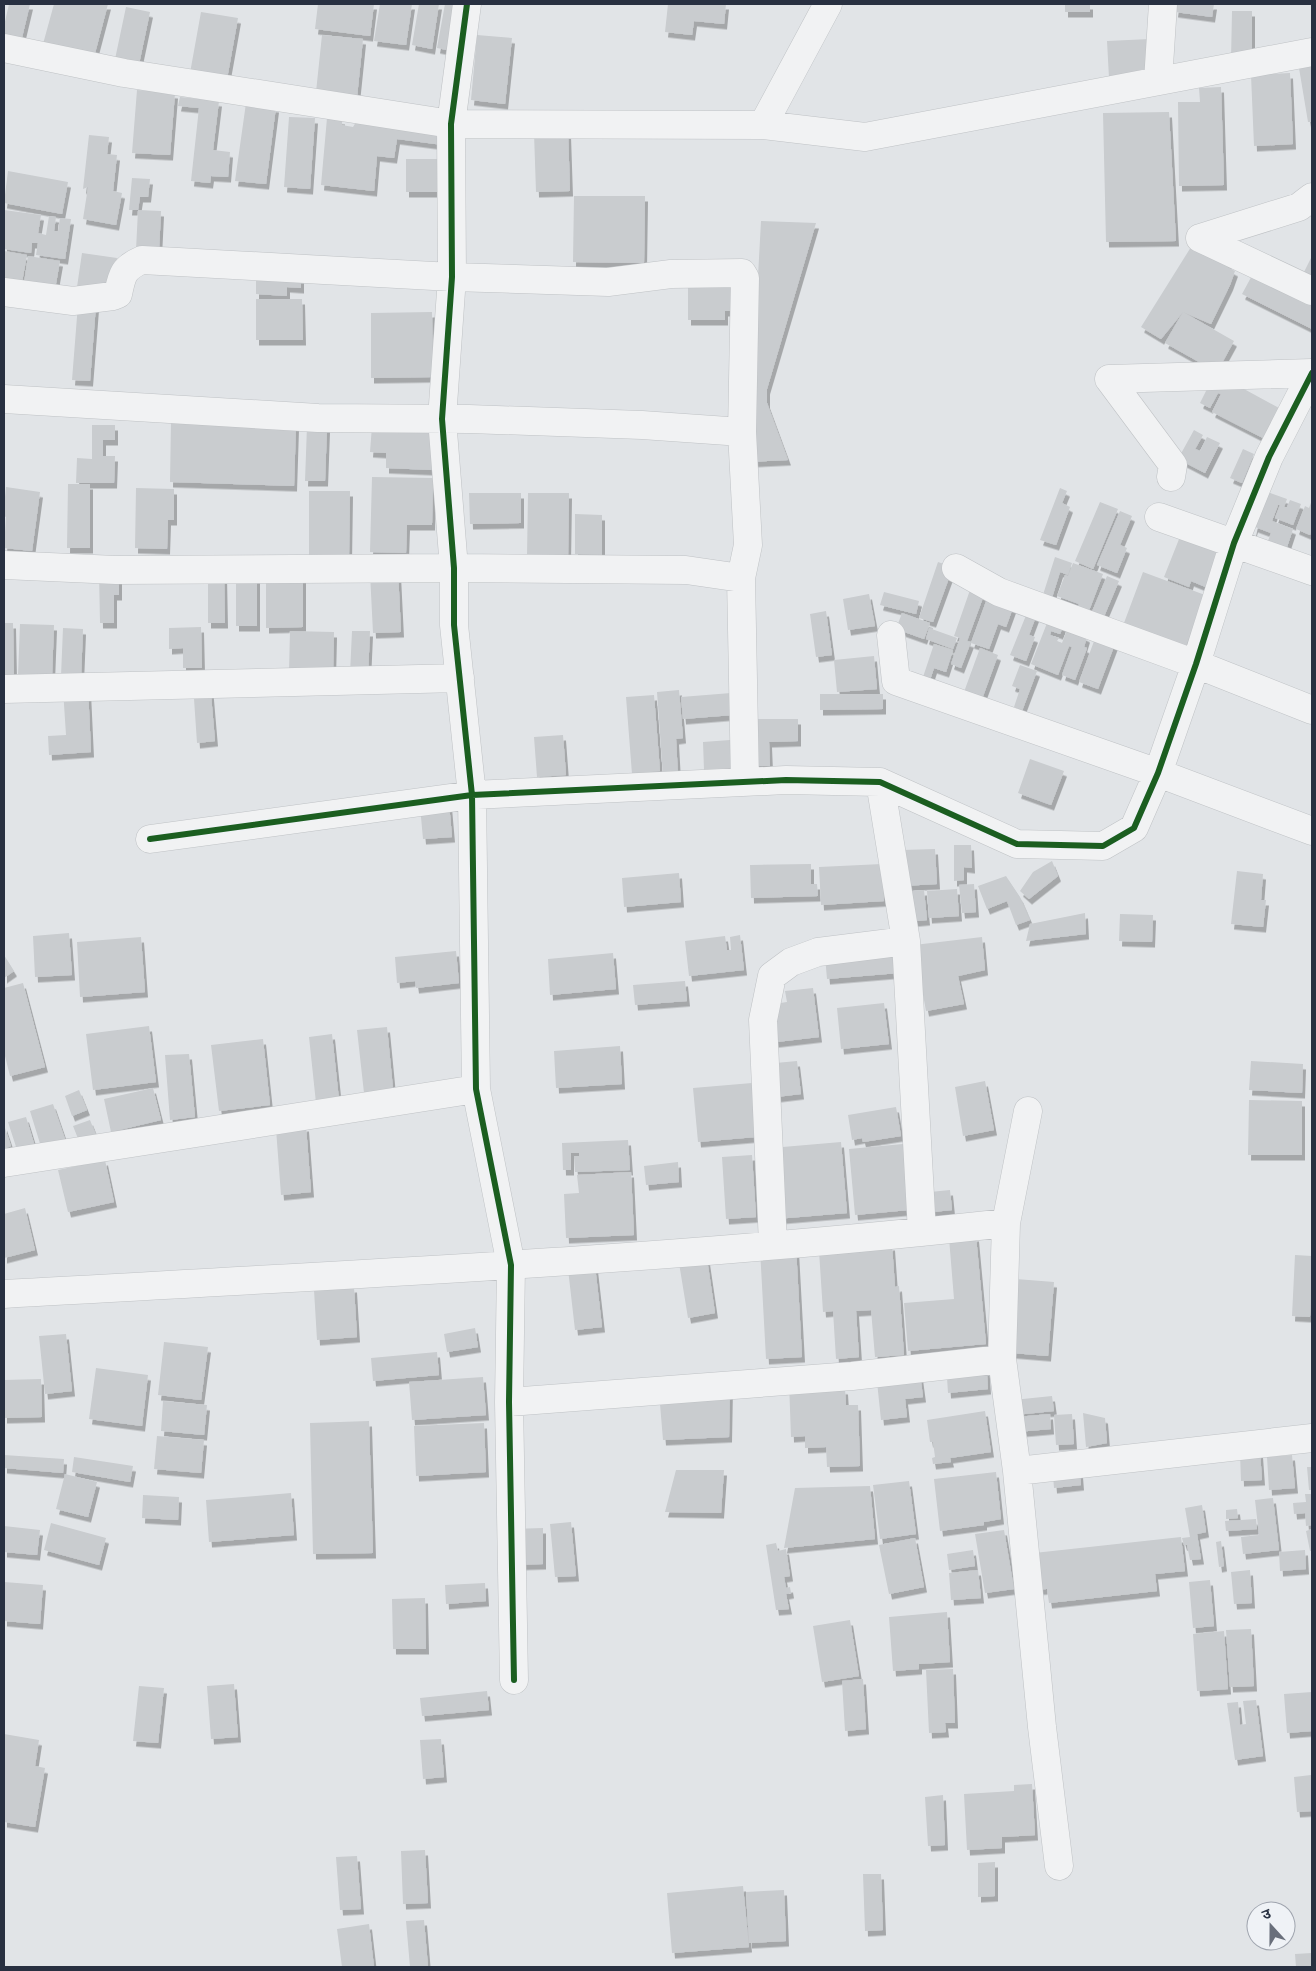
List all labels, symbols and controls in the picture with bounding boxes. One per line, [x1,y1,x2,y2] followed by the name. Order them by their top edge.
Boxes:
[1246,1901,1296,1951] north arrow
[1259,1904,1274,1924] text: उ

